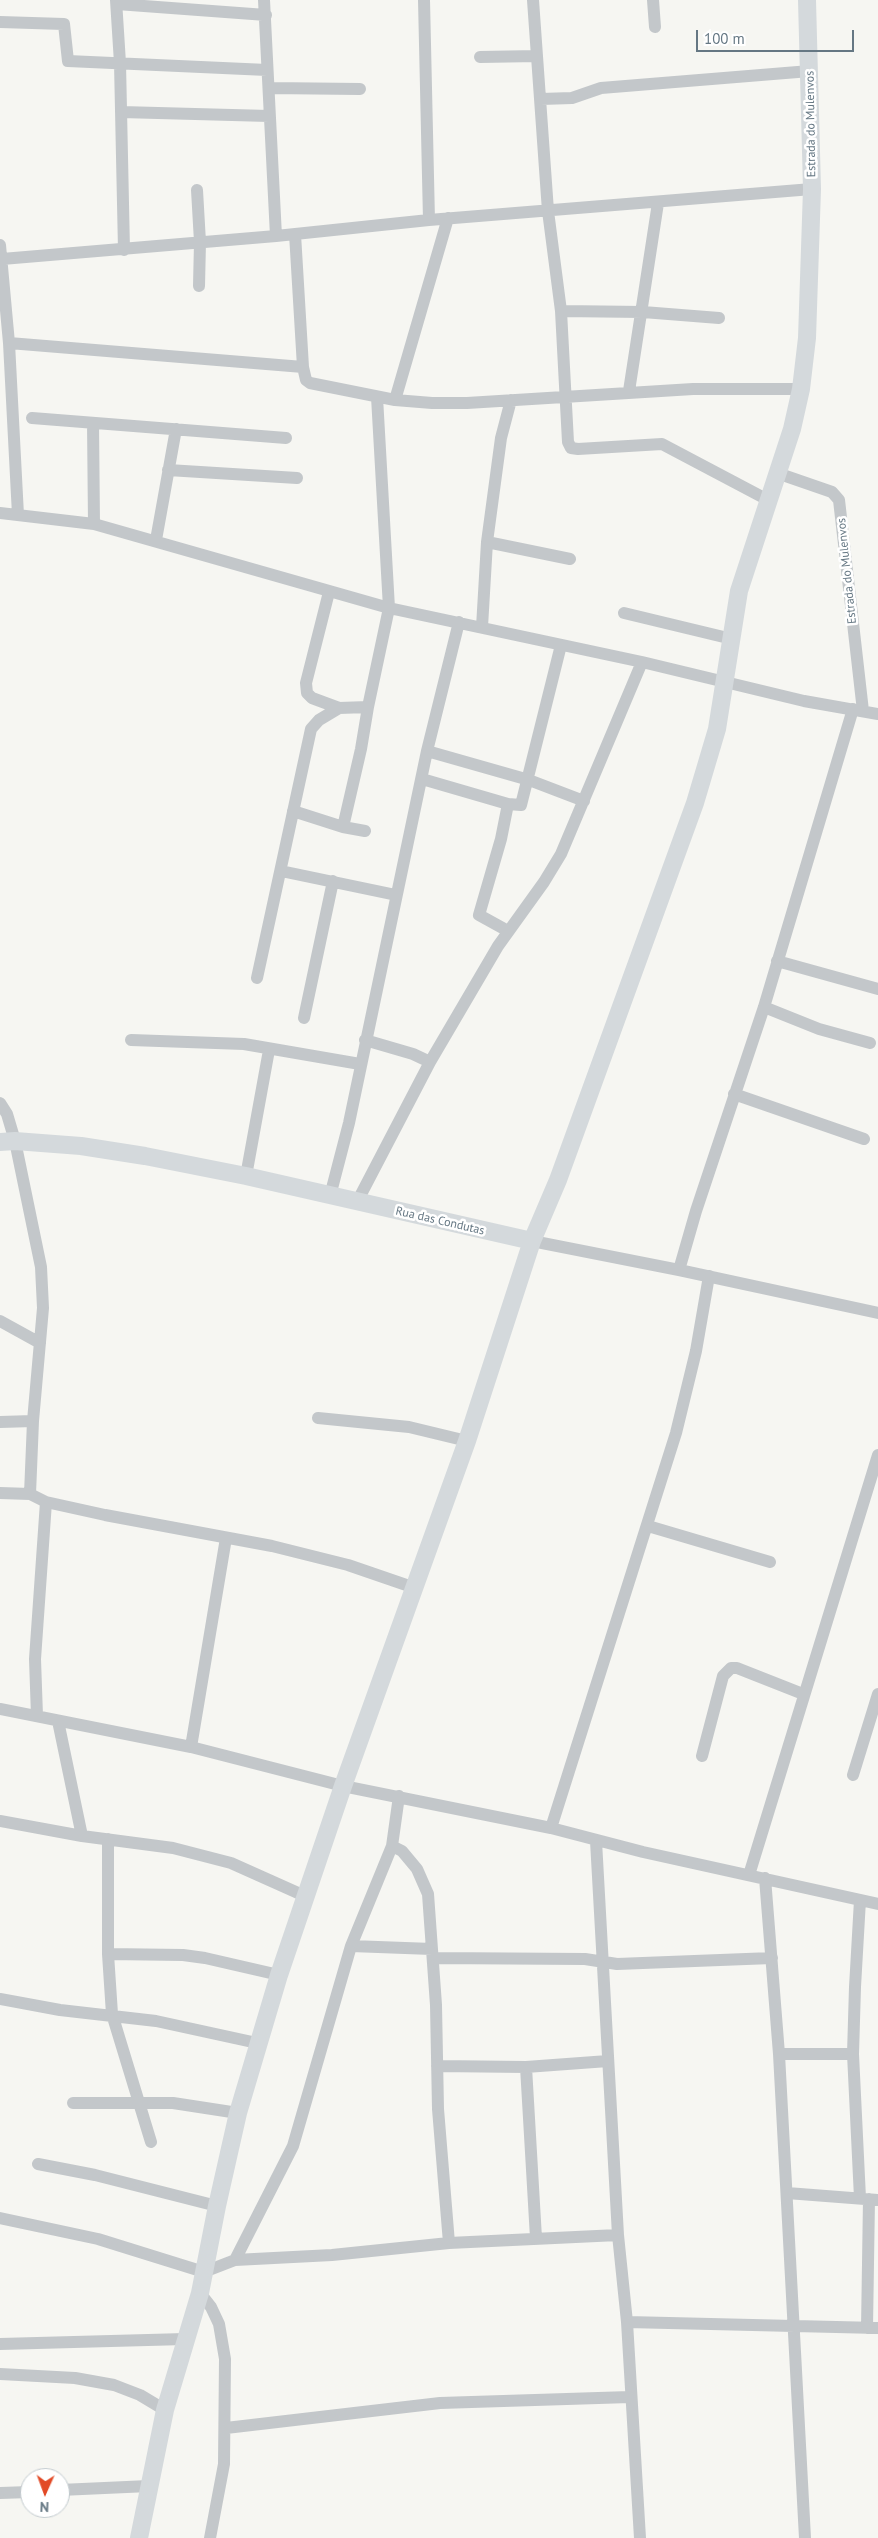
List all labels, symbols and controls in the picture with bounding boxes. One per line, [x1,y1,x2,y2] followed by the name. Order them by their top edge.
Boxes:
[698,20,856,52] scale bar
[704,29,745,48] text: 100 m
[803,71,819,177] street label: Estrada do Mulenvos
[834,517,860,625] street label: Estrada do Mulenvos
[394,1204,486,1238] street label: Rua das Condutas
[20,2468,70,2518] north arrow
[40,2498,49,2516] text: N

